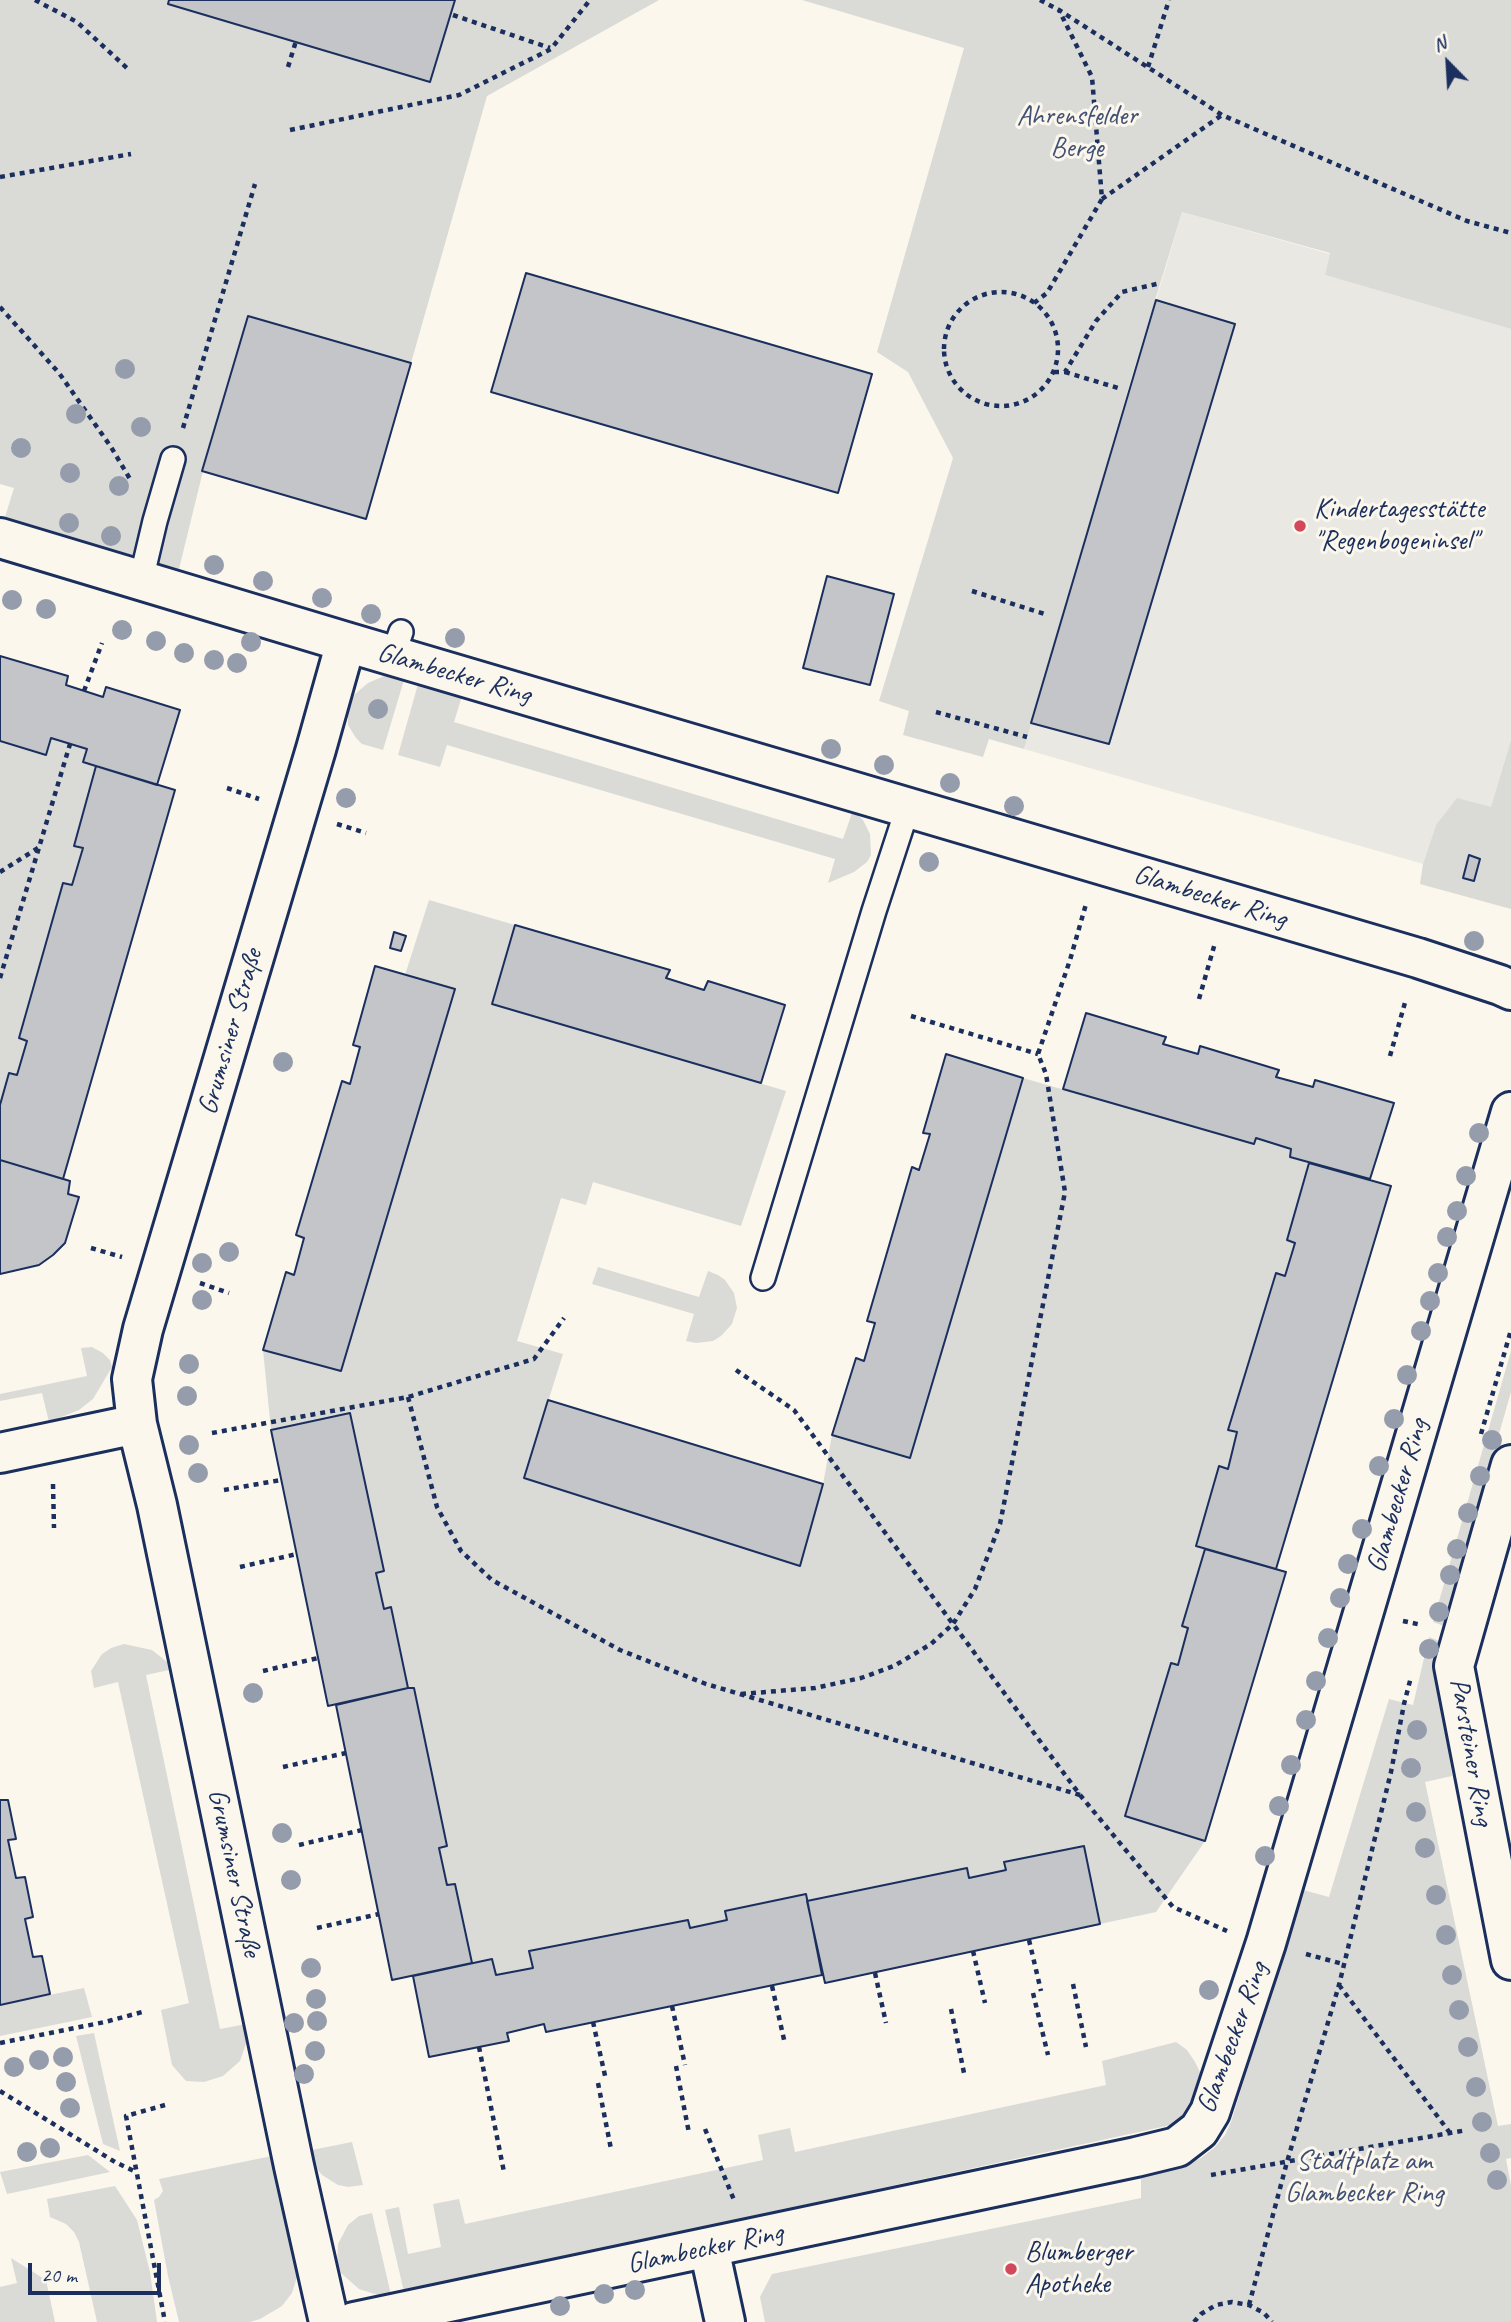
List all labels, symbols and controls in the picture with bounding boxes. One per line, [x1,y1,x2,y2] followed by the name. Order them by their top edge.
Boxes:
[1413,28,1483,98] north arrow
[1429,30,1450,57] text: N
[1017,100,1137,166] park label: Ahrensfelder Berge
[1314,493,1484,559] place label: Kindertagesstätte "Regenbogeninsel"
[1292,518,1308,534] marker: Kindertagesstätte "Regenbogeninsel"
[373,636,535,712] street label: Glambecker Ring
[1129,858,1291,936] street label: Glambecker Ring
[191,945,271,1119] street label: Grumsiner Straße
[1360,1415,1436,1577] street label: Glambecker Ring
[1442,1676,1500,1828] street label: Parsteiner Ring
[200,1786,268,1960] street label: Grumsiner Straße
[1190,1958,1276,2118] street label: Glambecker Ring
[1285,2145,1443,2211] park label: Stadtplatz am Glambecker Ring
[624,2216,786,2282] street label: Glambecker Ring
[1025,2236,1133,2302] place label: Blumberger Apotheke
[32,2248,164,2292] scale bar
[1003,2261,1019,2277] marker: Blumberger Apotheke
[41,2262,77,2288] text: 20 m

